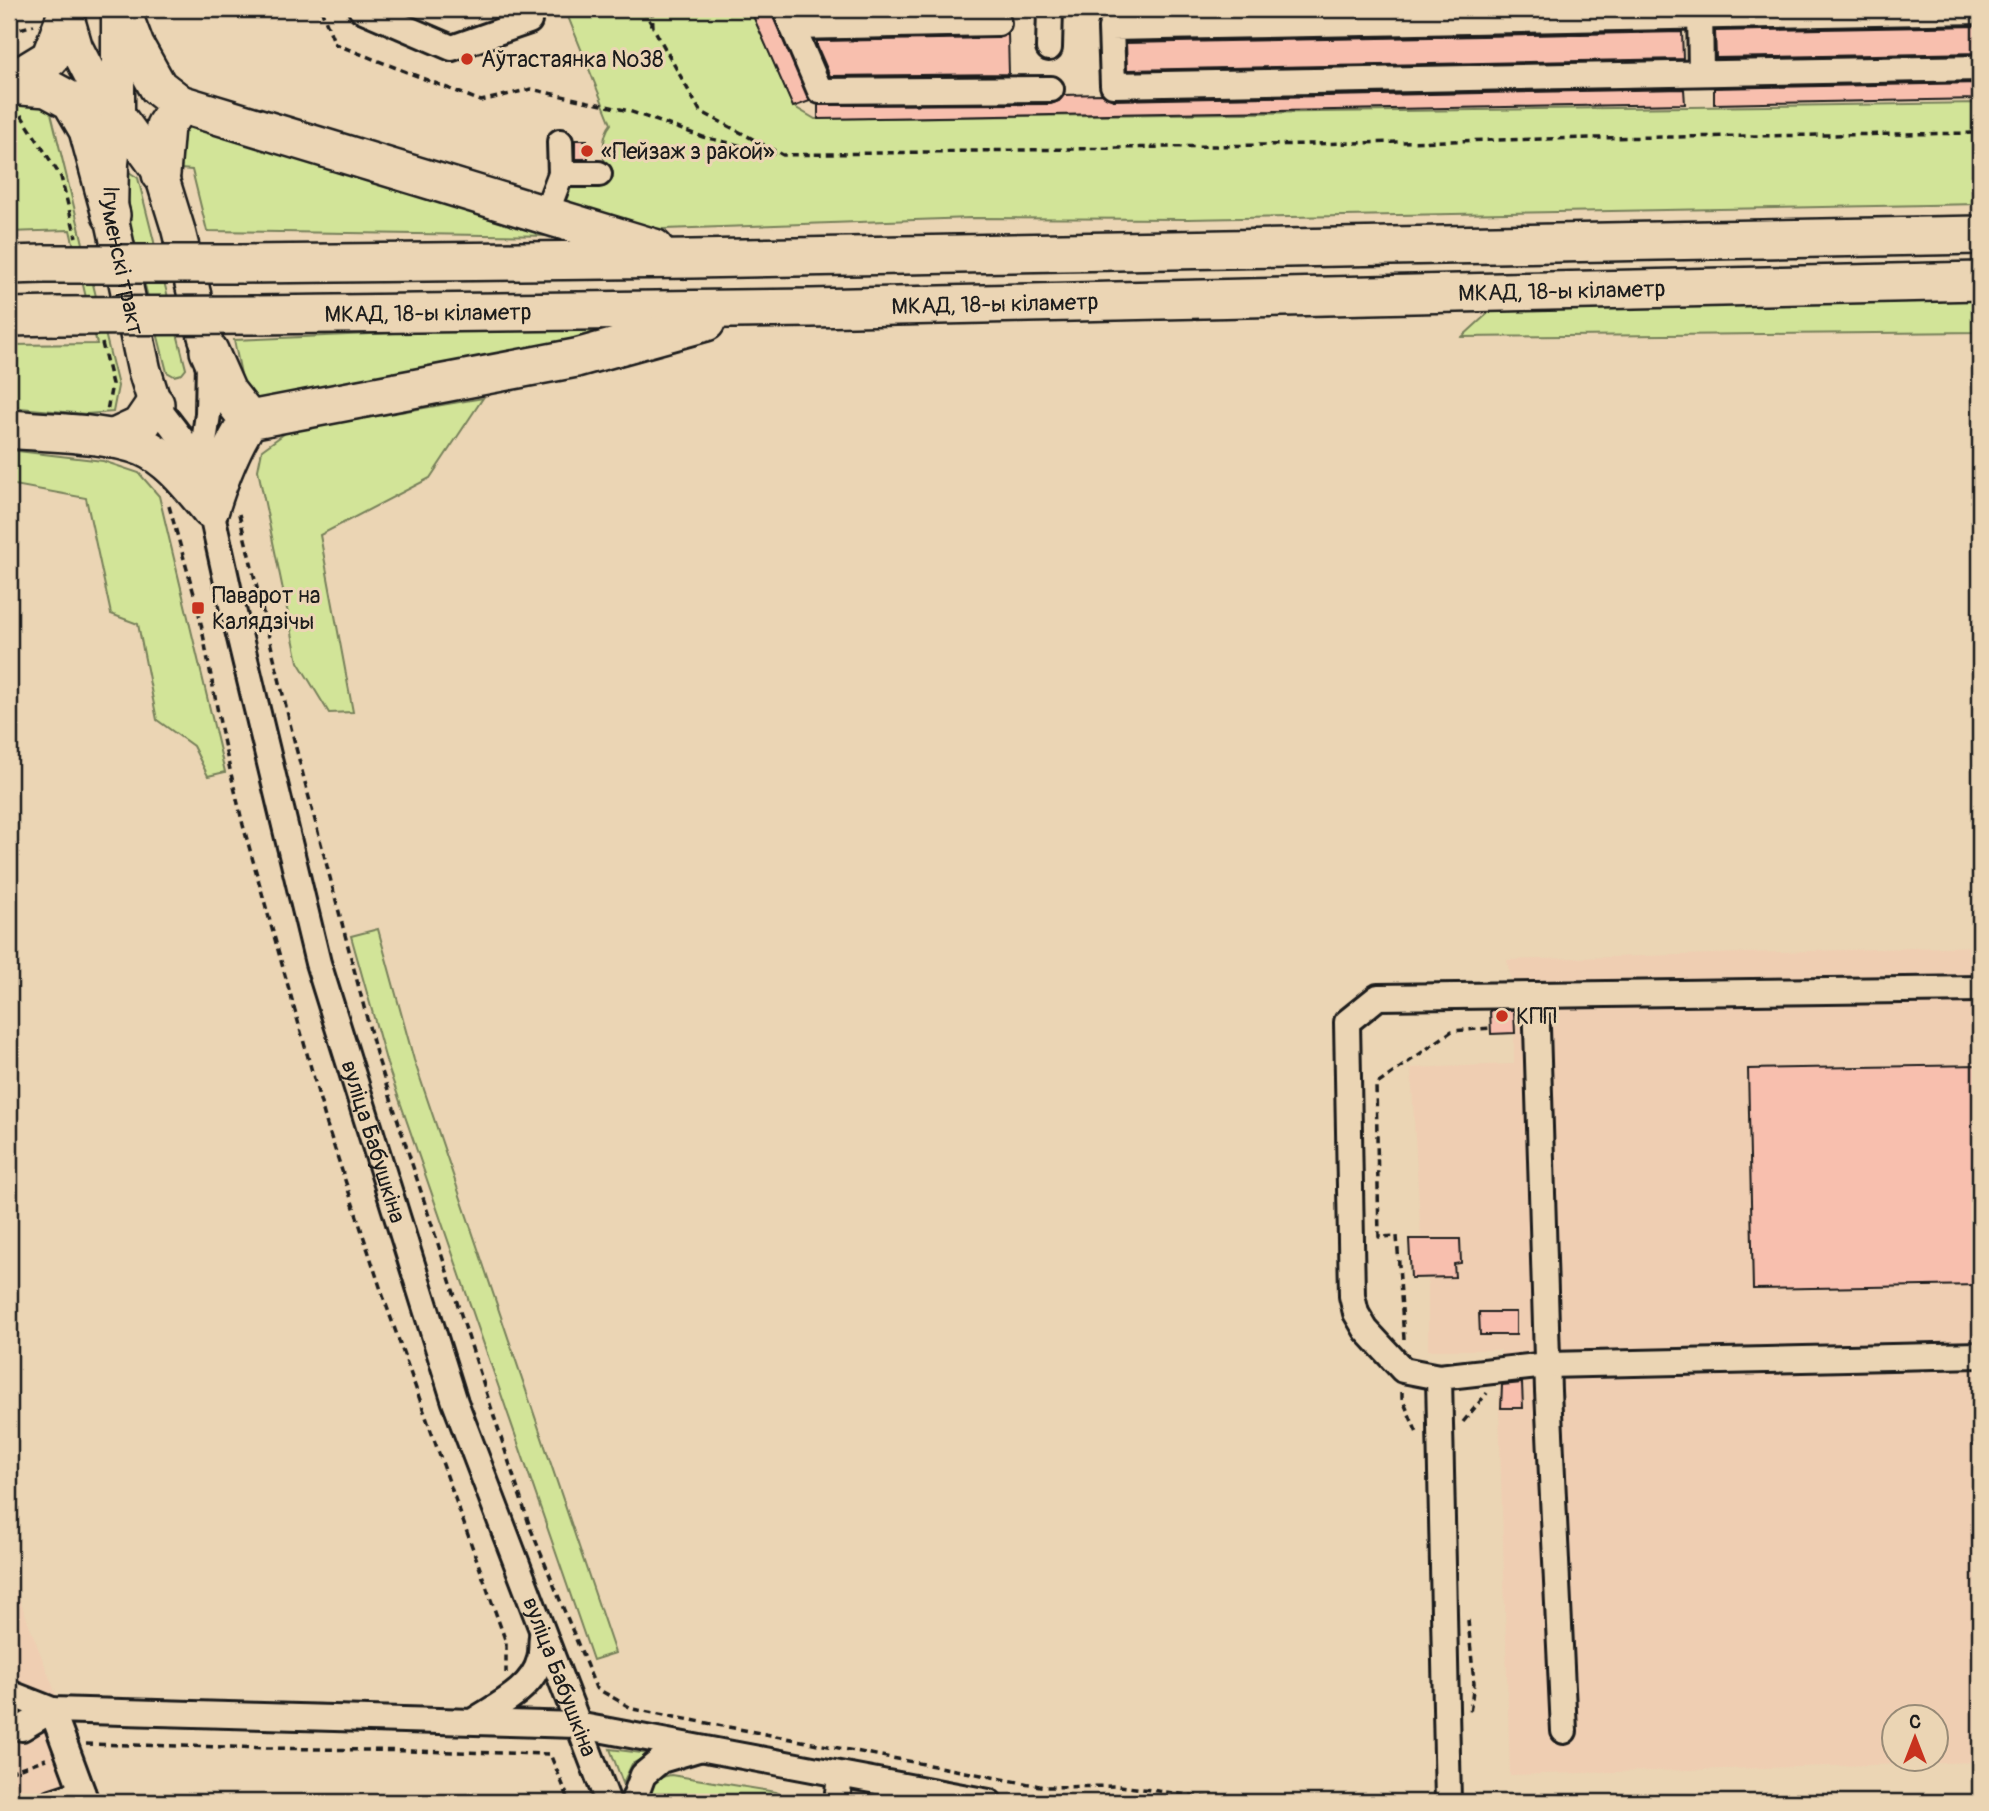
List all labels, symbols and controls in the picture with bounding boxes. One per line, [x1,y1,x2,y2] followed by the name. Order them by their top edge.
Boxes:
[481,45,664,74] place label: Аўтастаянка №38
[459,51,475,67] marker: Аўтастаянка №38
[601,137,775,166] place label: «Пейзаж з ракой»
[579,143,595,159] marker: «Пейзаж з ракой»
[95,186,150,338] street label: Ігуменскі тракт
[1458,274,1666,308] street label: МКАД, 18-ы кіламетр
[891,287,1099,321] street label: МКАД, 18-ы кіламетр
[324,298,532,329] street label: МКАД, 18-ы кіламетр
[212,581,320,636] place label: Паварот на Калядзічы
[190,600,206,616] marker: Паварот на Калядзічы
[1516,1002,1557,1031] place label: КПП
[1494,1008,1510,1024] marker: КПП
[334,1057,412,1227] street label: вуліца Бабушкіна
[516,1593,603,1761] street label: вуліца Бабушкіна
[1881,1702,1951,1772] north arrow
[1909,1710,1921,1734] text: С

